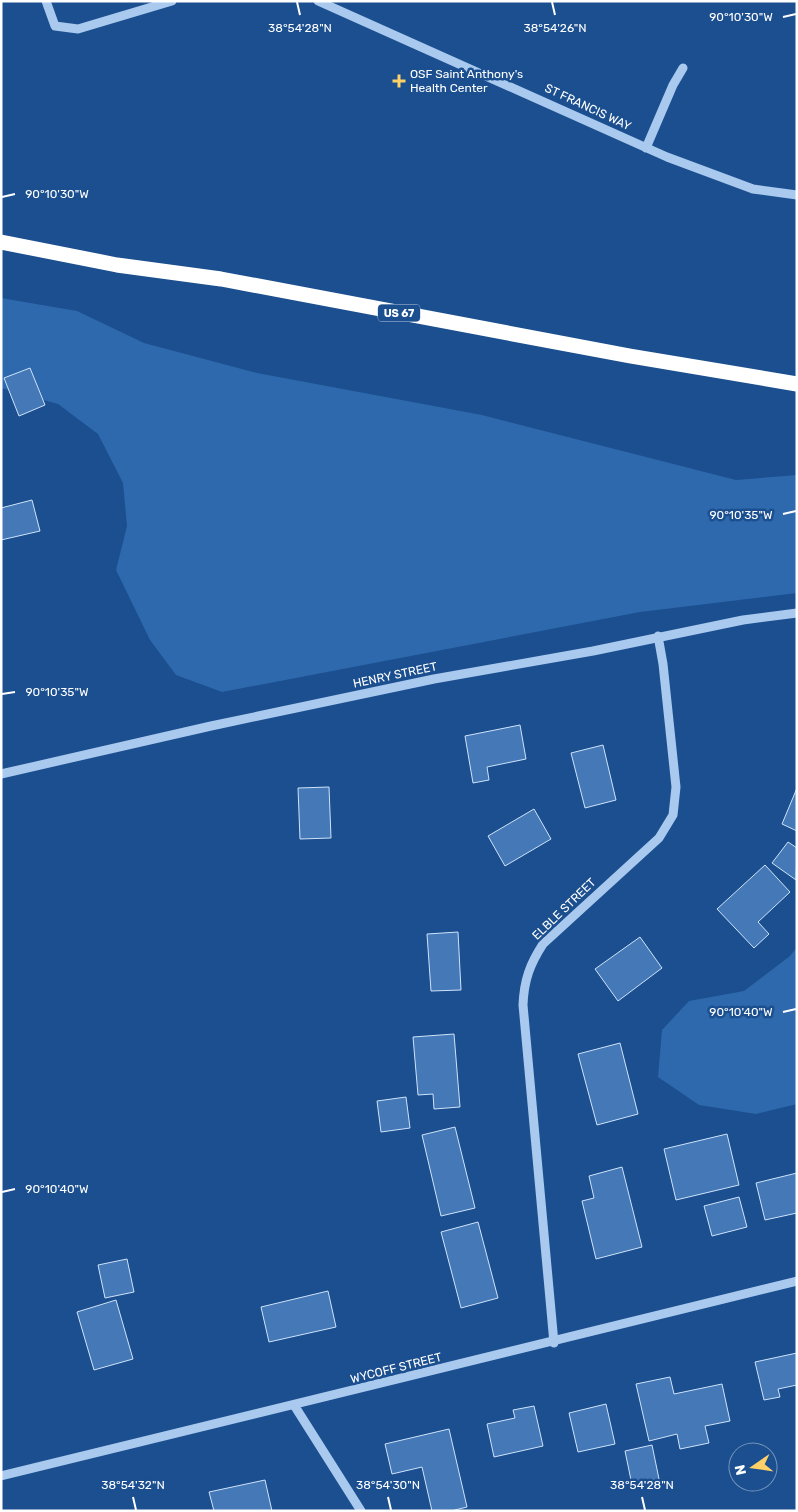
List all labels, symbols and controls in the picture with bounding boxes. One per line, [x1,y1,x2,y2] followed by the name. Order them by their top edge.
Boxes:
[709,10,773,24] text: 90°10'30"W
[268,21,332,35] text: 38°54'28"N
[523,21,587,35] text: 38°54'26"N
[410,67,523,95] place label: OSF Saint Anthony's Health Center
[392,74,406,88] marker: OSF Saint Anthony's Health Center
[542,81,634,133] street label: ST FRANCIS WAY
[25,187,89,201] text: 90°10'30"W
[378,304,420,322] road number: US 67
[709,508,773,522] text: 90°10'35"W
[352,659,438,691] street label: HENRY STREET
[25,685,89,699] text: 90°10'35"W
[529,875,599,943] street label: ELBLE STREET
[709,1005,773,1019] text: 90°10'40"W
[25,1182,89,1196] text: 90°10'40"W
[349,1350,443,1386] street label: WYCOFF STREET
[728,1442,778,1492] north arrow
[731,1463,750,1477] text: N
[101,1478,165,1492] text: 38°54'32"N
[356,1478,420,1492] text: 38°54'30"N
[610,1478,674,1492] text: 38°54'28"N

